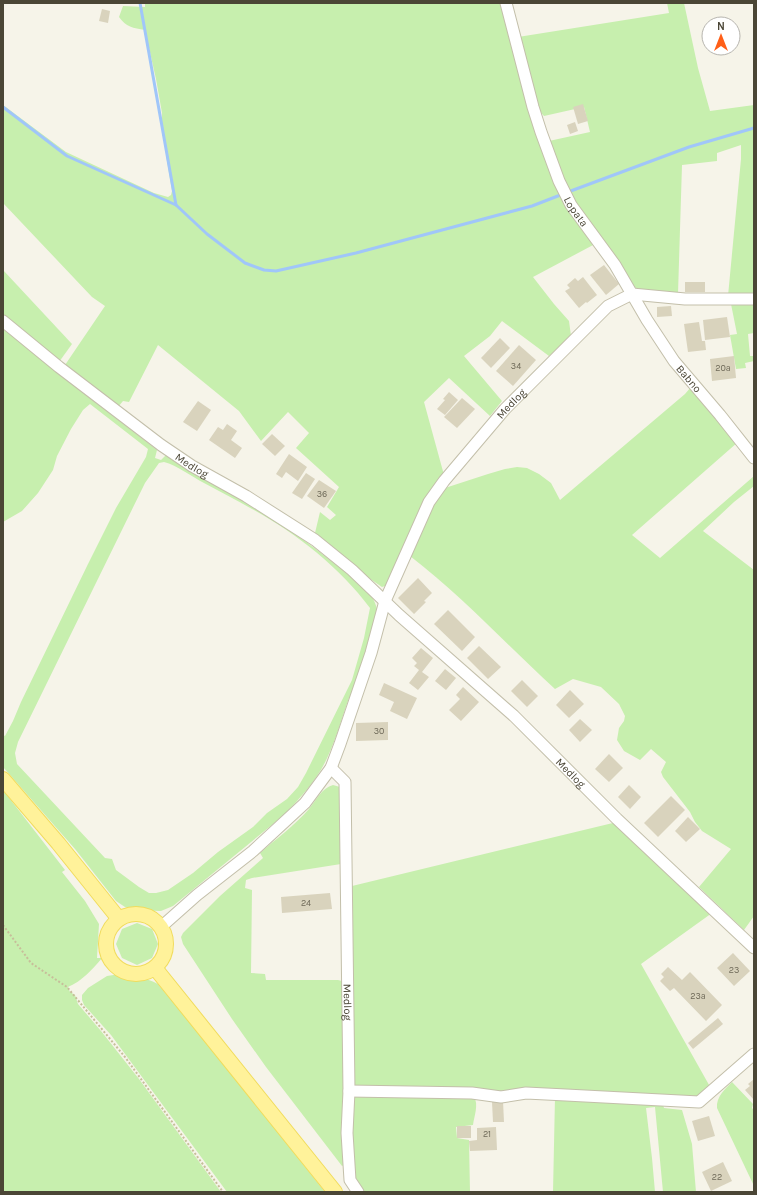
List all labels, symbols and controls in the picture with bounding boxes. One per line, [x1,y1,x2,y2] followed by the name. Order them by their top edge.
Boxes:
[701,16,741,56] north arrow
[717,20,725,33] text: N
[561,195,591,229] street label: Lopata
[511,361,521,371] house number: 34
[673,363,704,395] street label: Babno
[715,363,731,373] house number: 20a
[494,385,529,421] street label: Medlog
[173,451,211,481] street label: Medlog
[317,489,327,499] house number: 36
[374,726,384,736] house number: 30
[553,756,589,791] street label: Medlog
[301,898,311,908] house number: 24
[729,965,739,975] house number: 23
[341,984,354,1021] street label: Medlog
[690,991,706,1001] house number: 23a
[483,1129,491,1139] house number: 21
[712,1172,722,1182] house number: 22

